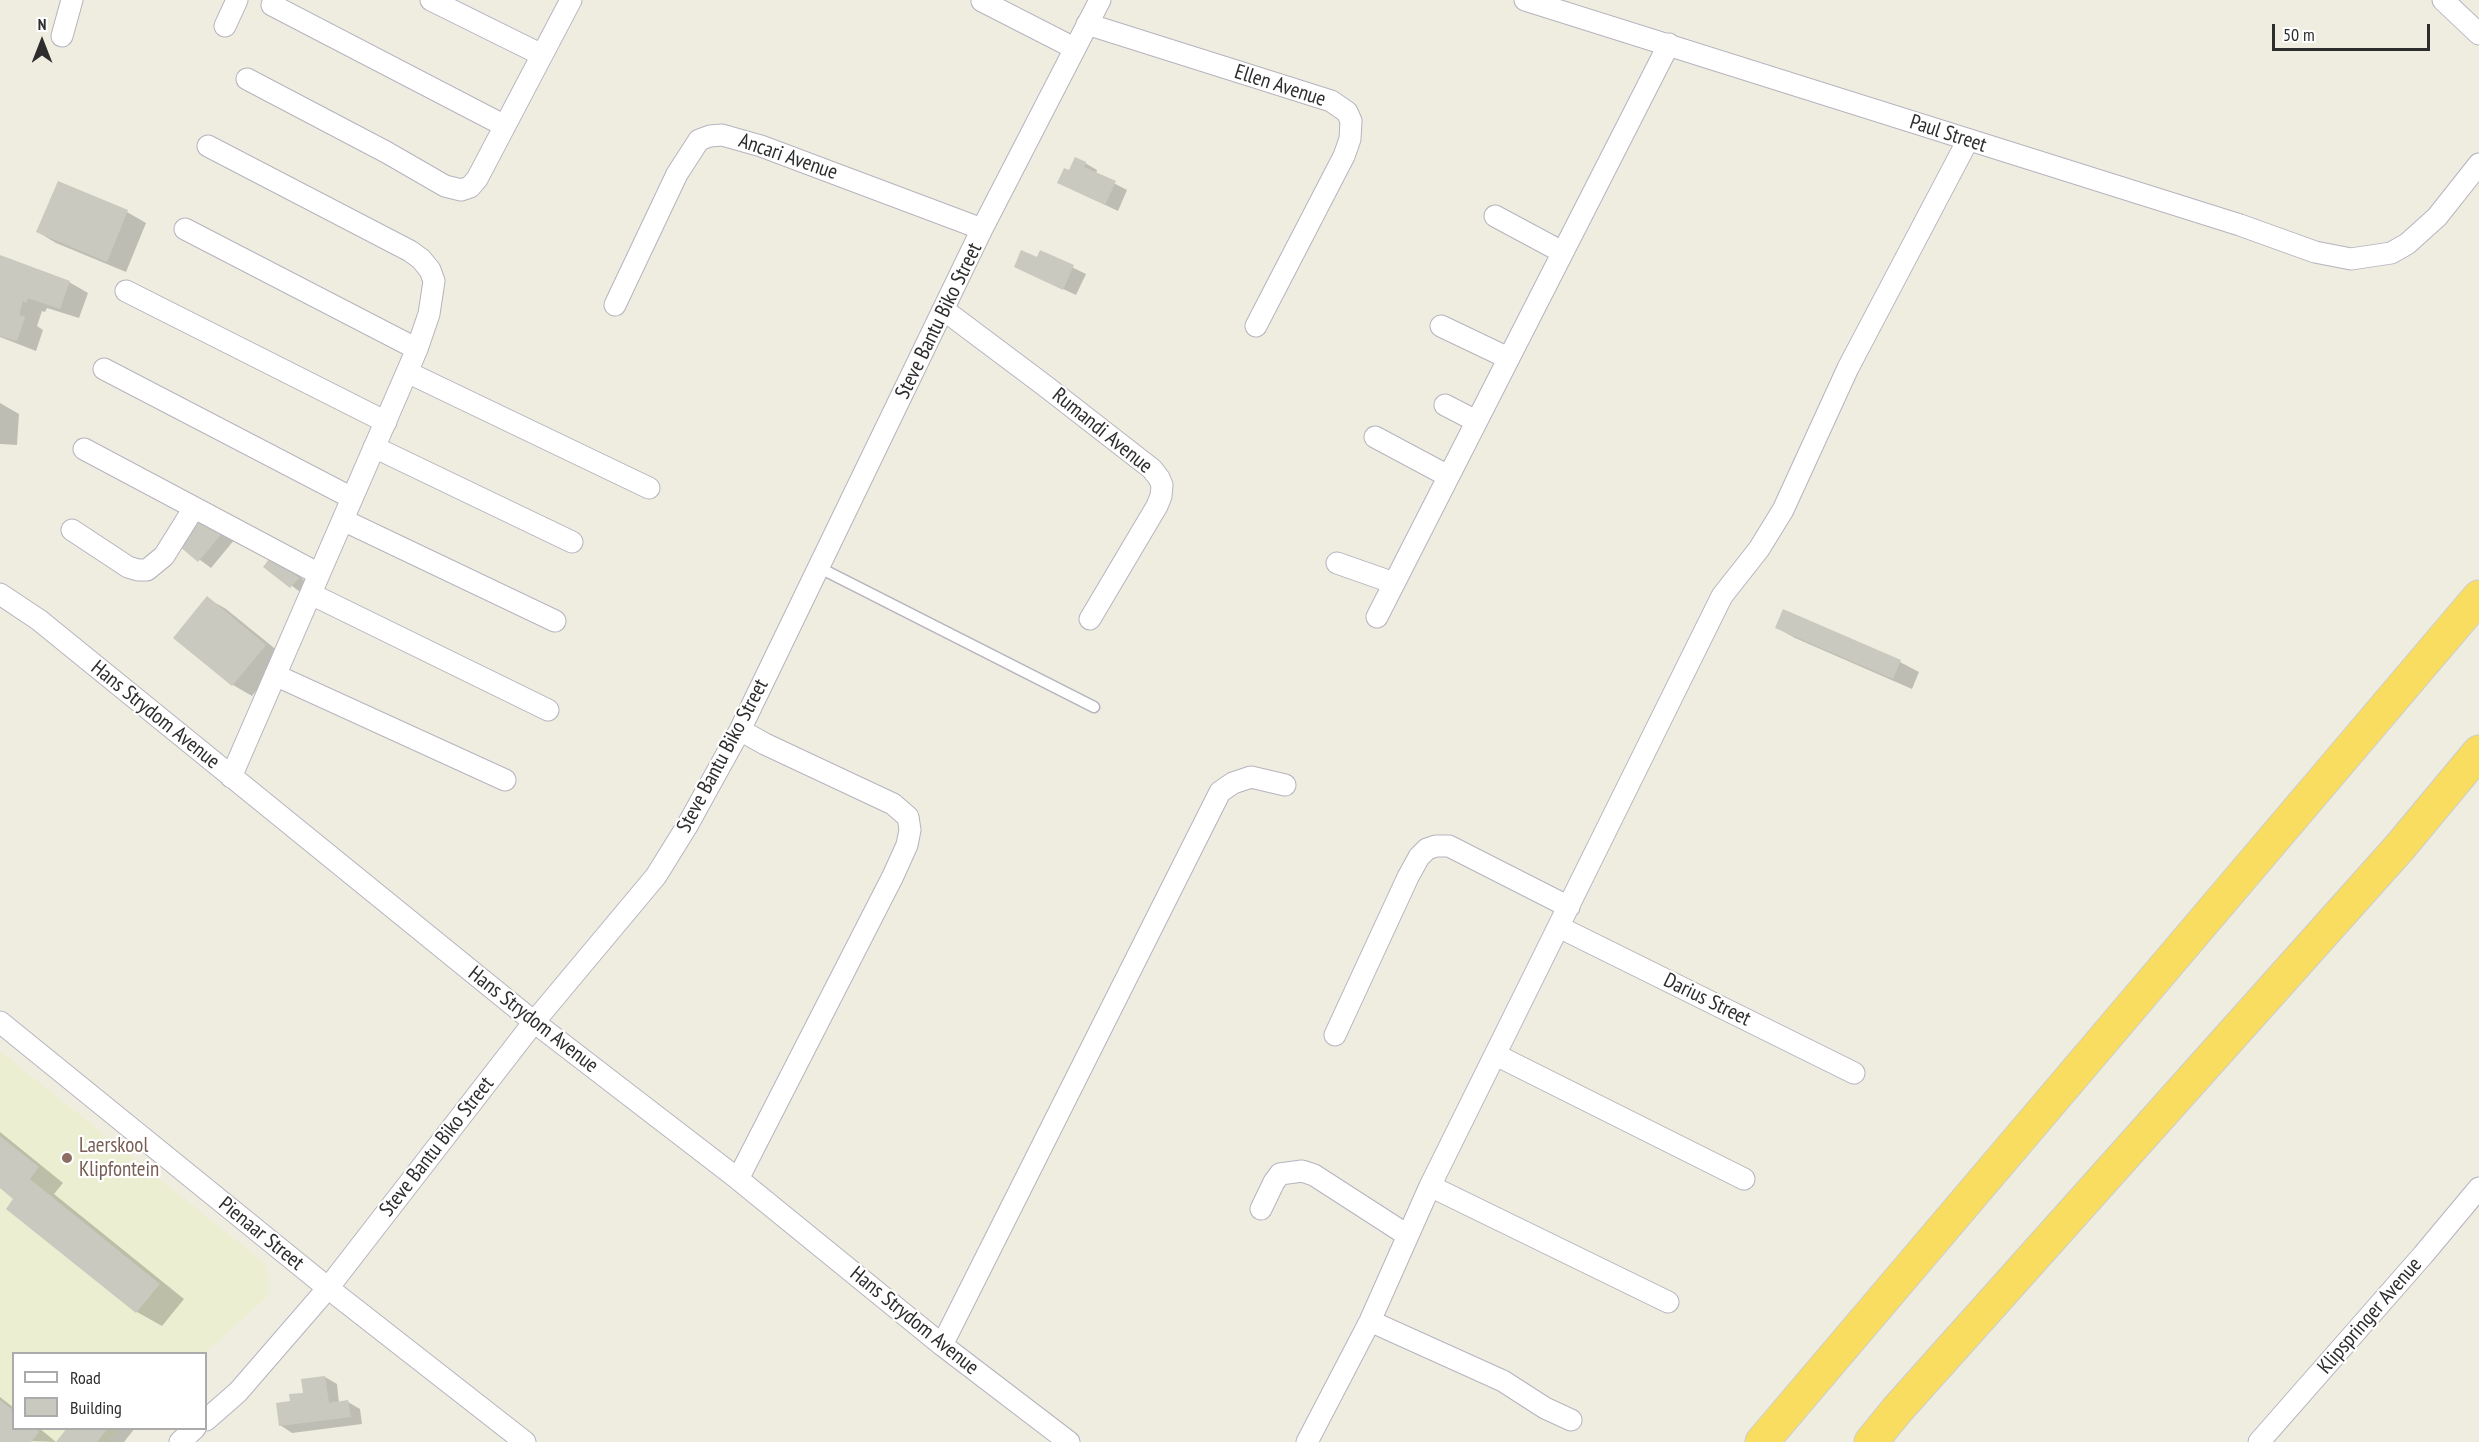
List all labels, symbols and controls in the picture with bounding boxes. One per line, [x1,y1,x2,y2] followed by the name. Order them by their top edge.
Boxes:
[12,12,72,72] north arrow
[2275,12,2432,50] scale bar
[38,14,46,34] text: N
[2283,23,2315,46] text: 50 m
[1231,59,1329,113] street label: Ellen Avenue
[1906,110,1990,158] street label: Paul Street
[735,128,841,186] street label: Ancari Avenue
[890,239,988,403] street label: Steve Bantu Biko Street
[1047,383,1157,479] street label: Rumandi Avenue
[86,655,224,775] street label: Hans Strydom Avenue
[672,675,774,837] street label: Steve Bantu Biko Street
[463,961,603,1079] street label: Hans Strydom Avenue
[1659,968,1755,1032] street label: Darius Street
[375,1072,499,1222] street label: Steve Bantu Biko Street
[79,1133,159,1183] place label: Laerskool Klipfontein
[60,1151,74,1165] marker: Laerskool Klipfontein
[213,1192,309,1276] street label: Pienaar Street
[2313,1253,2427,1379] street label: Klipspringer Avenue
[845,1261,983,1381] street label: Hans Strydom Avenue
[12,1352,207,1430] legend
[70,1366,101,1389] text: Road
[70,1396,122,1419] text: Building

